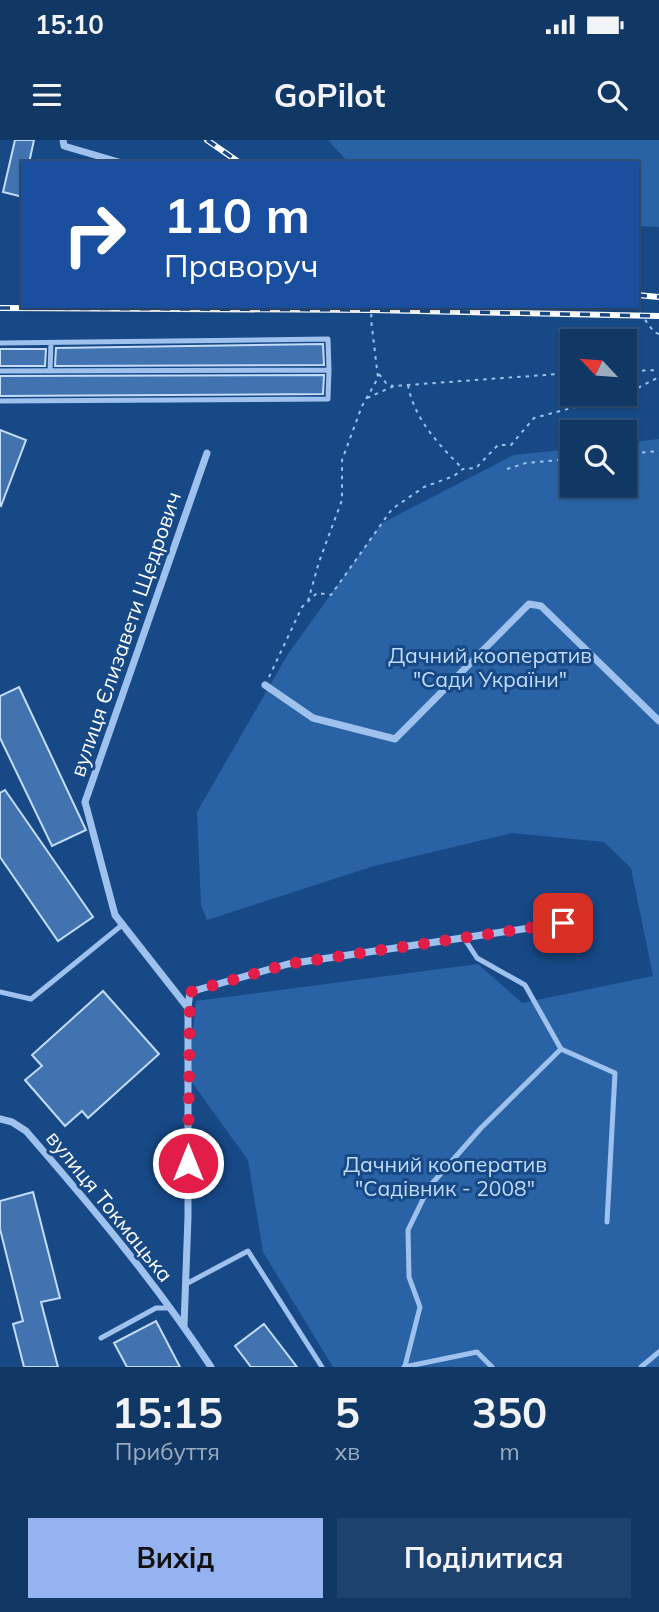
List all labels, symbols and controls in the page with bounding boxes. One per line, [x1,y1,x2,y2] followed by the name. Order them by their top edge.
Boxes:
[35,8,104,41] text: 15:10
[274,75,385,115] text: GoPilot
[28,76,66,114] icon: menu
[593,76,631,114] icon: search
[164,184,310,245] text: 110 m
[49,189,140,280] icon: right
[164,245,319,285] text: Праворуч
[560,329,637,406] north arrow
[560,329,637,497] map controls
[560,420,637,497] button: search
[64,488,186,780] street label: вулиця Єлизавети Щедрович
[388,642,592,692] park label: Дачний кооператив "Сади України"
[533,893,593,953] pin
[544,904,582,942] icon: arrive
[41,1125,179,1287] street label: вулиця Токмацька
[151,1126,225,1200] position arrow
[343,1151,547,1201] park label: Дачний кооператив "Садівник - 2008"
[112,1386,223,1439] text: 15:15
[335,1386,360,1439] text: 5
[472,1386,547,1439] text: 350
[115,1437,220,1466] text: Прибуття
[335,1437,360,1466] text: хв
[499,1437,520,1466] text: m
[28,1518,323,1598] button: Вихід
[337,1518,631,1598] button: Поділитися

